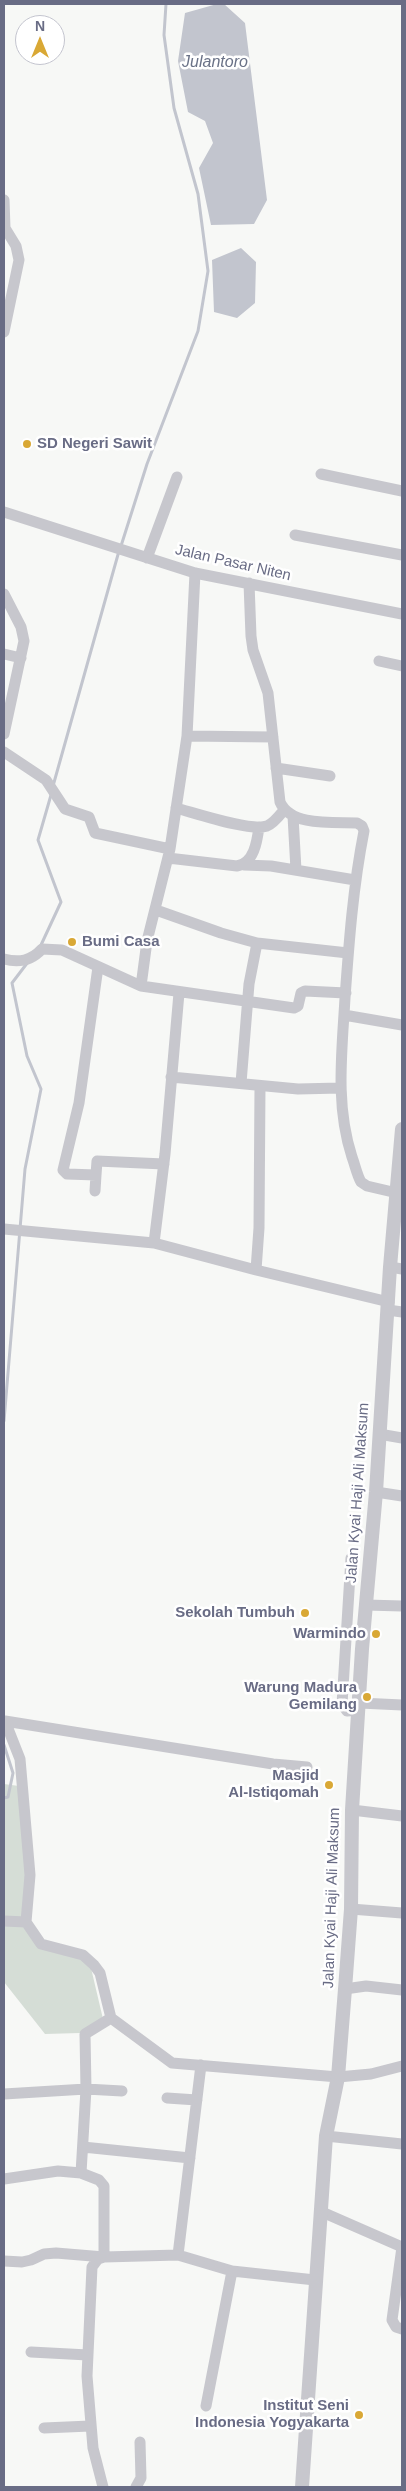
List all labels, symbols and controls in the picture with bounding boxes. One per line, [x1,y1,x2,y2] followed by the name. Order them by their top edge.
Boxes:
[15,15,65,65] north arrow
[35,18,45,34] text: N
[182,53,248,73] water label: Julantoro
[37,435,152,453] place label: SD Negeri Sawit
[21,438,33,450] marker: SD Negeri Sawit
[173,541,293,585] street label: Jalan Pasar Niten
[82,933,160,951] place label: Bumi Casa
[66,936,78,948] marker: Bumi Casa
[343,1402,373,1584] street label: Jalan Kyai Haji Ali Maksum
[175,1604,295,1622] place label: Sekolah Tumbuh
[299,1607,311,1619] marker: Sekolah Tumbuh
[293,1625,366,1643] place label: Warmindo
[370,1628,382,1640] marker: Warmindo
[244,1679,357,1714] place label: Warung Madura Gemilang
[361,1691,373,1703] marker: Warung Madura Gemilang
[228,1767,319,1802] place label: Masjid Al-Istiqomah
[323,1779,335,1791] marker: Masjid Al-Istiqomah
[320,1807,344,1989] street label: Jalan Kyai Haji Ali Maksum
[195,2397,349,2432] place label: Institut Seni Indonesia Yogyakarta
[353,2409,365,2421] marker: Institut Seni Indonesia Yogyakarta

